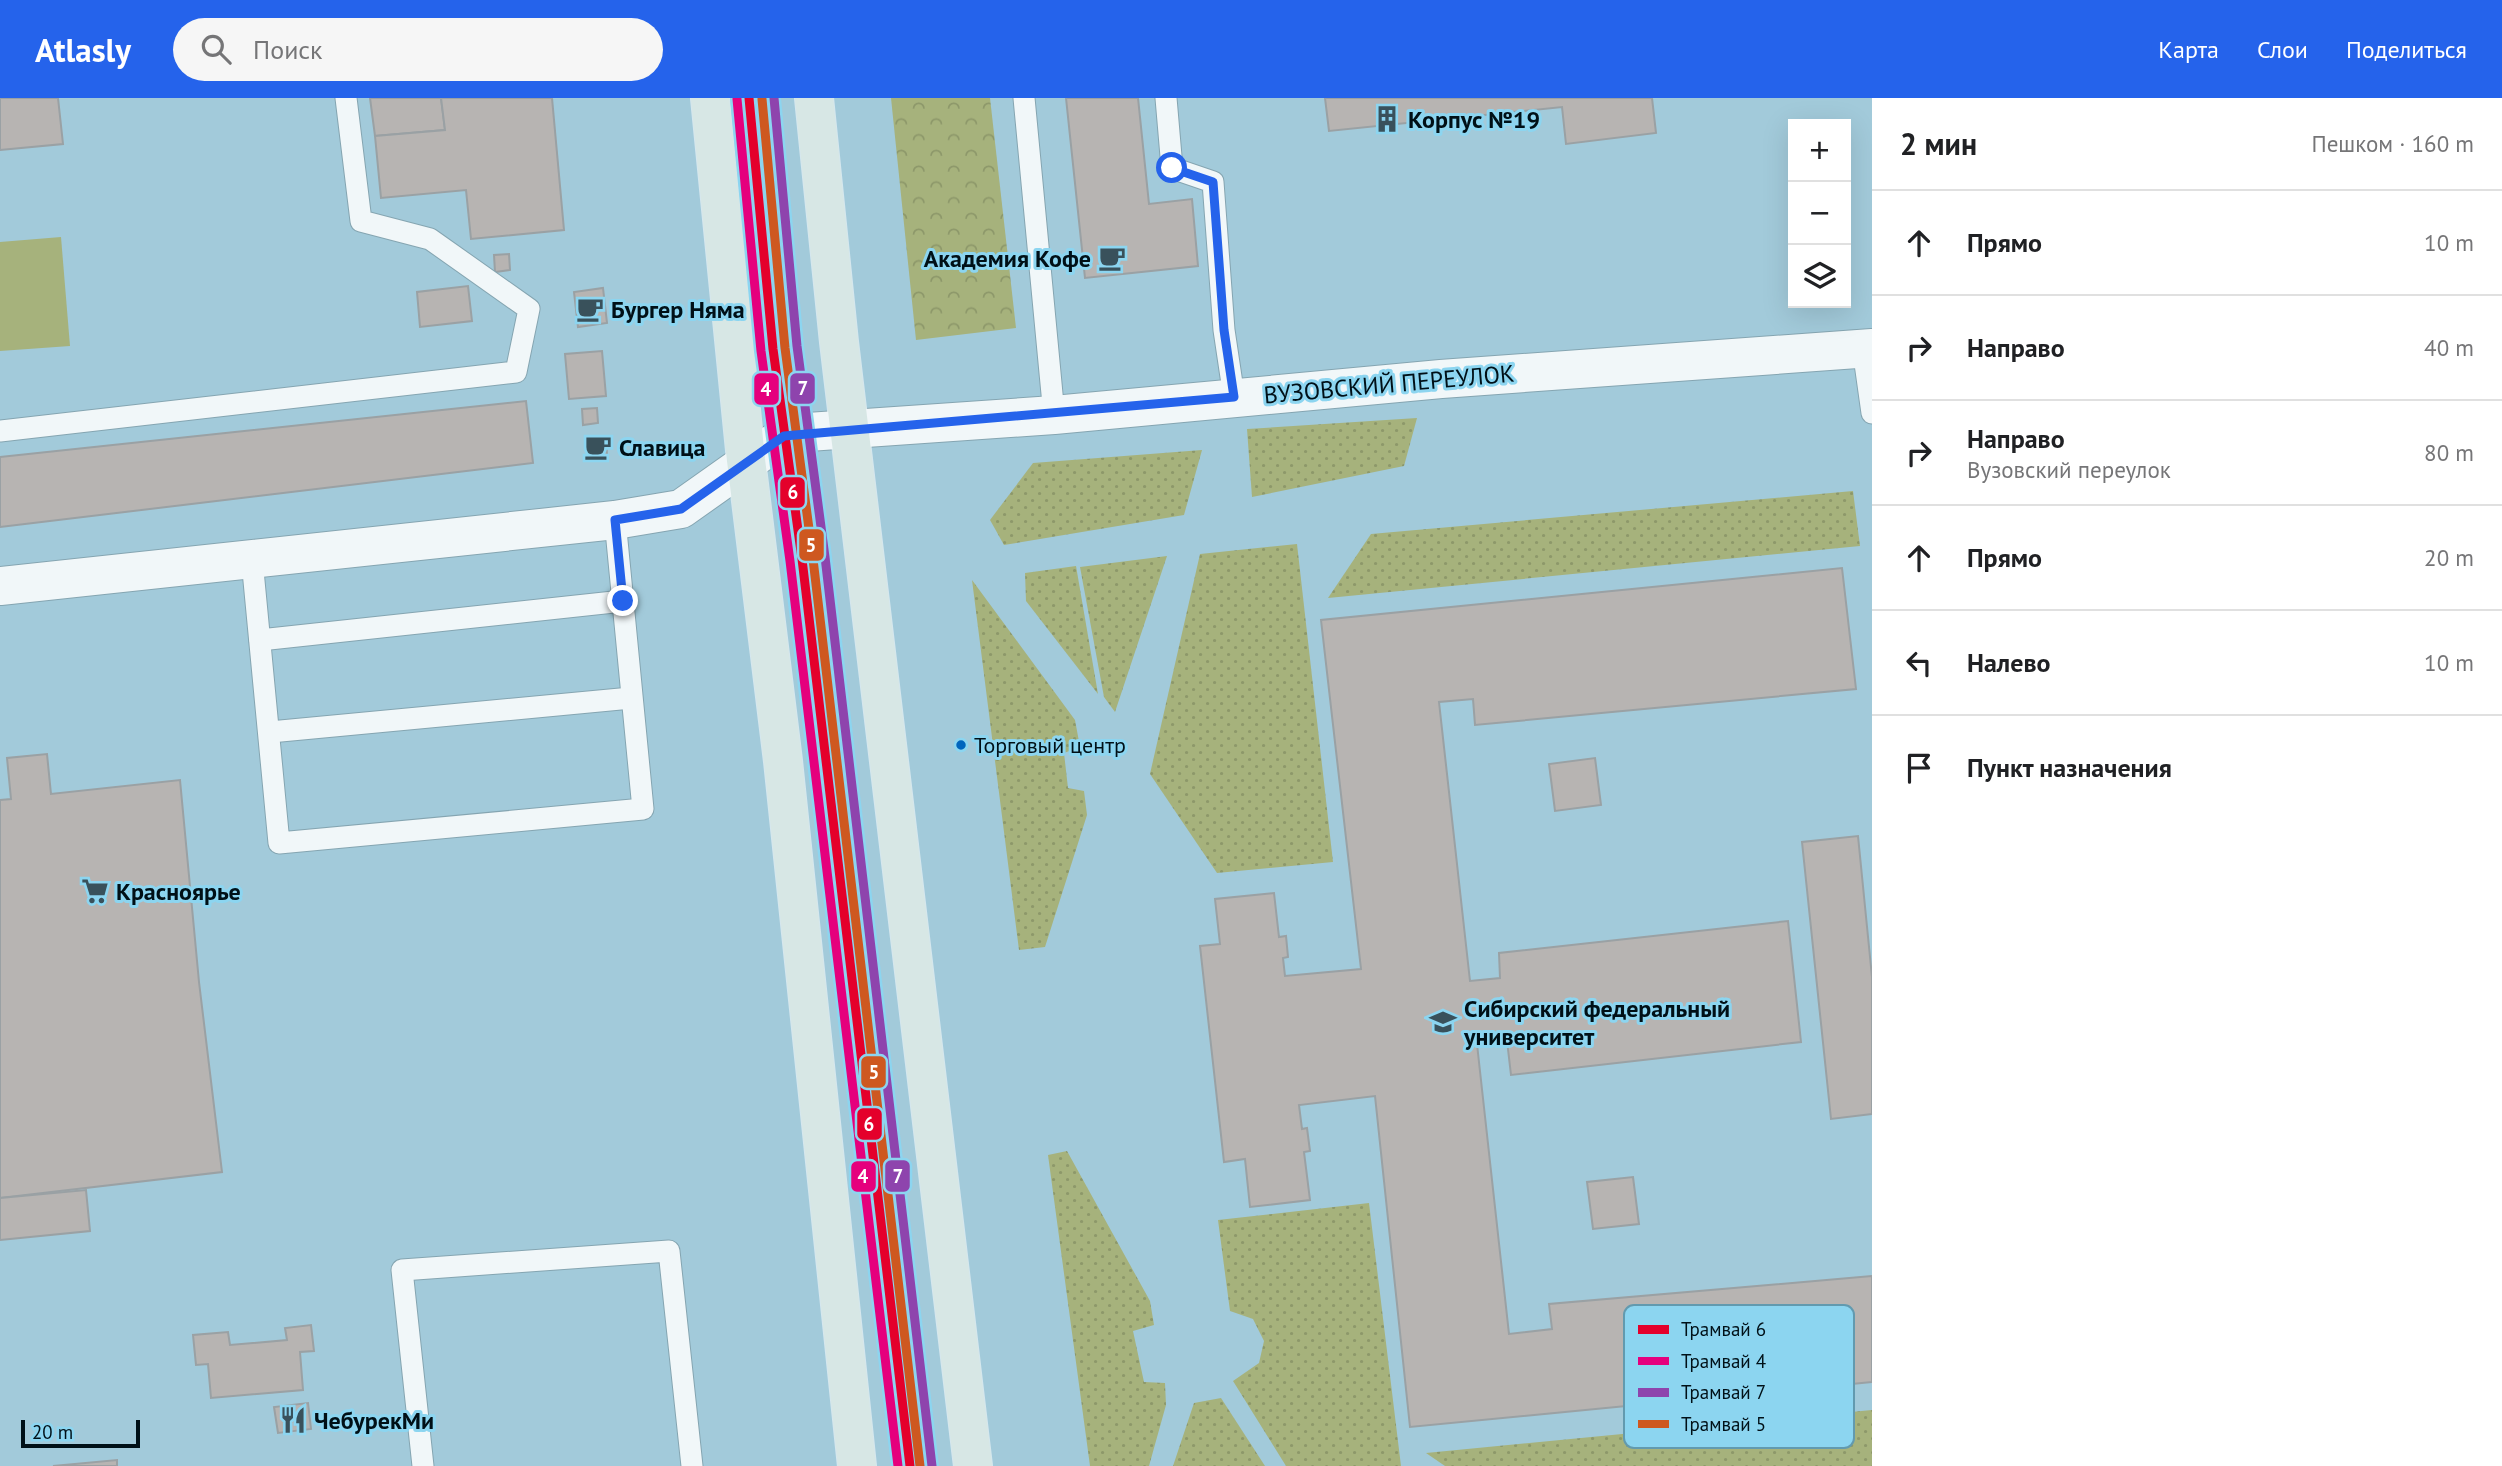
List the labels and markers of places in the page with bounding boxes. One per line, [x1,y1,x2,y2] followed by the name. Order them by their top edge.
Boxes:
[1372,104,1402,134] building icon: Корпус №19
[1408,104,1540,135] place label: Корпус №19
[924,243,1091,274] place label: Академия Кофе
[1097,243,1127,273] cafe icon: Академия Кофе
[575,294,605,324] cafe icon: Бургер Няма
[611,294,745,325] place label: Бургер Няма
[583,432,613,462] cafe icon: Славица
[619,432,705,463] place label: Славица
[974,731,1126,759] place label: Торговый центр
[954,738,968,752] marker: Торговый центр
[80,876,110,906] supermarket icon: Красноярье
[116,876,241,907] place label: Красноярье
[1463,993,1730,1052] place label: Сибирский федеральный университет
[1428,1007,1458,1037] school or university icon: Сибирский федеральный университет
[278,1405,308,1435] restaurant icon: ЧебурекМи
[314,1405,434,1436] place label: ЧебурекМи

